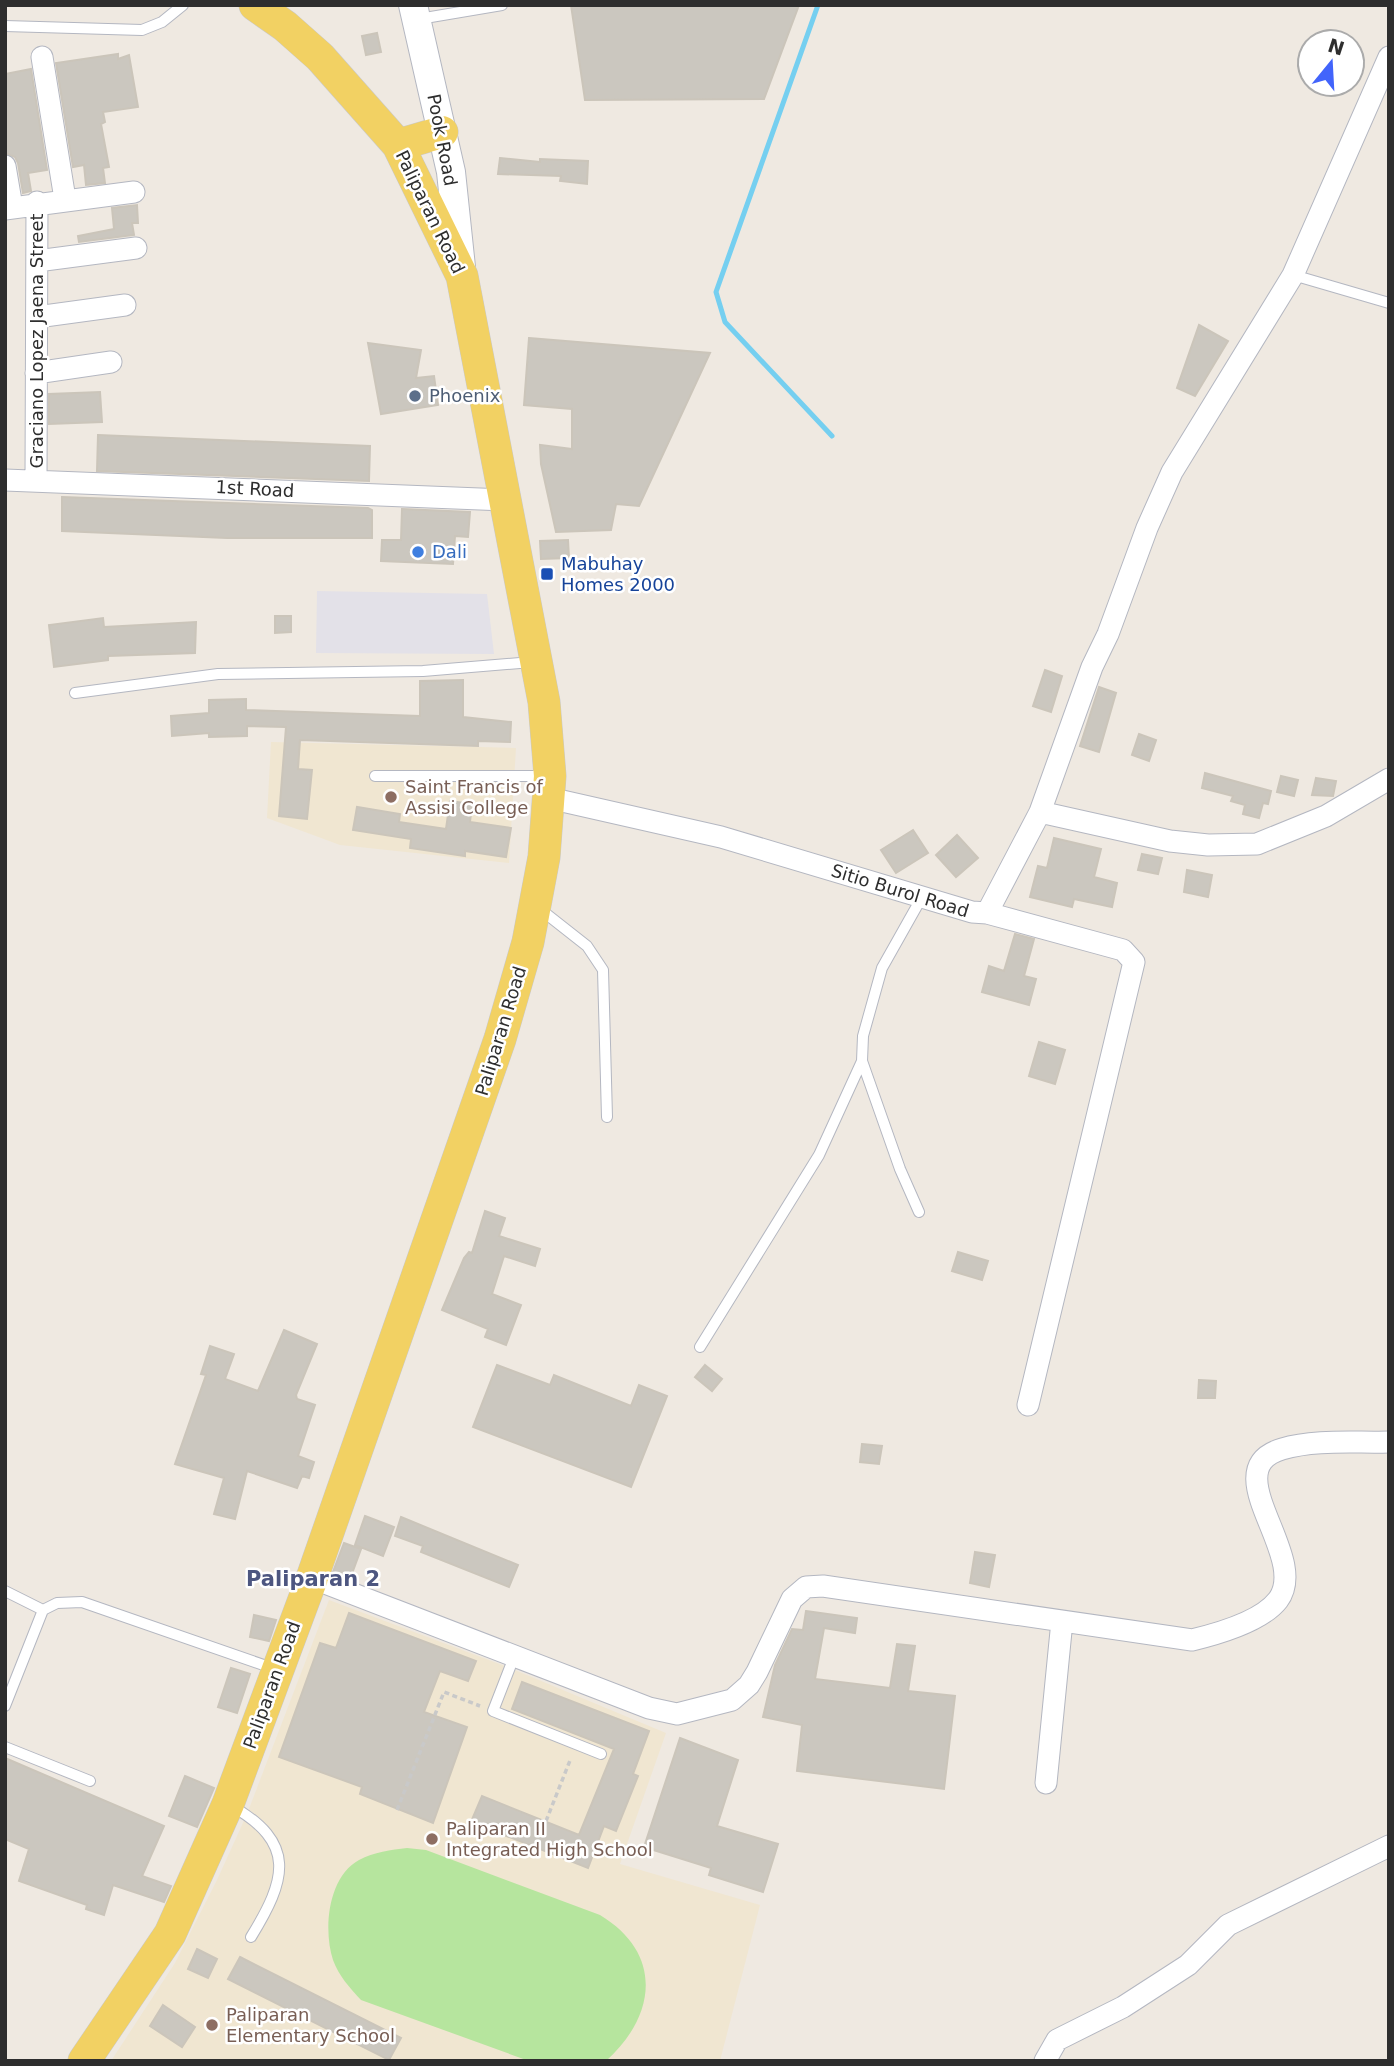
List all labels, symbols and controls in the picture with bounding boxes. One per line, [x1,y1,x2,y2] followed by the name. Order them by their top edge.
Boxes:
[1296,28,1366,98] north arrow
[1325,34,1347,60] text: N
[423,92,462,188] street label: Pook Road
[392,147,469,277] street label: Paliparan Road
[26,213,47,469] street label: Graciano Lopez Jaena Street
[429,385,501,406] place label: Phoenix
[407,388,423,404] marker: Phoenix
[215,476,295,501] street label: 1st Road
[432,541,467,562] place label: Dali
[410,544,426,560] marker: Dali
[561,553,675,595] place label: Mabuhay Homes 2000
[539,566,555,582] marker: Mabuhay Homes 2000
[405,776,544,818] place label: Saint Francis of Assisi College
[383,789,399,805] marker: Saint Francis of Assisi College
[829,860,972,921] street label: Sitio Burol Road
[471,964,530,1098] street label: Paliparan Road
[246,1567,380,1591] district label: Paliparan 2
[239,1618,304,1752] street label: Paliparan Road
[446,1818,653,1860] place label: Paliparan II Integrated High School
[424,1831,440,1847] marker: Paliparan II Integrated High School
[226,2004,395,2046] place label: Paliparan Elementary School
[204,2017,220,2033] marker: Paliparan Elementary School

